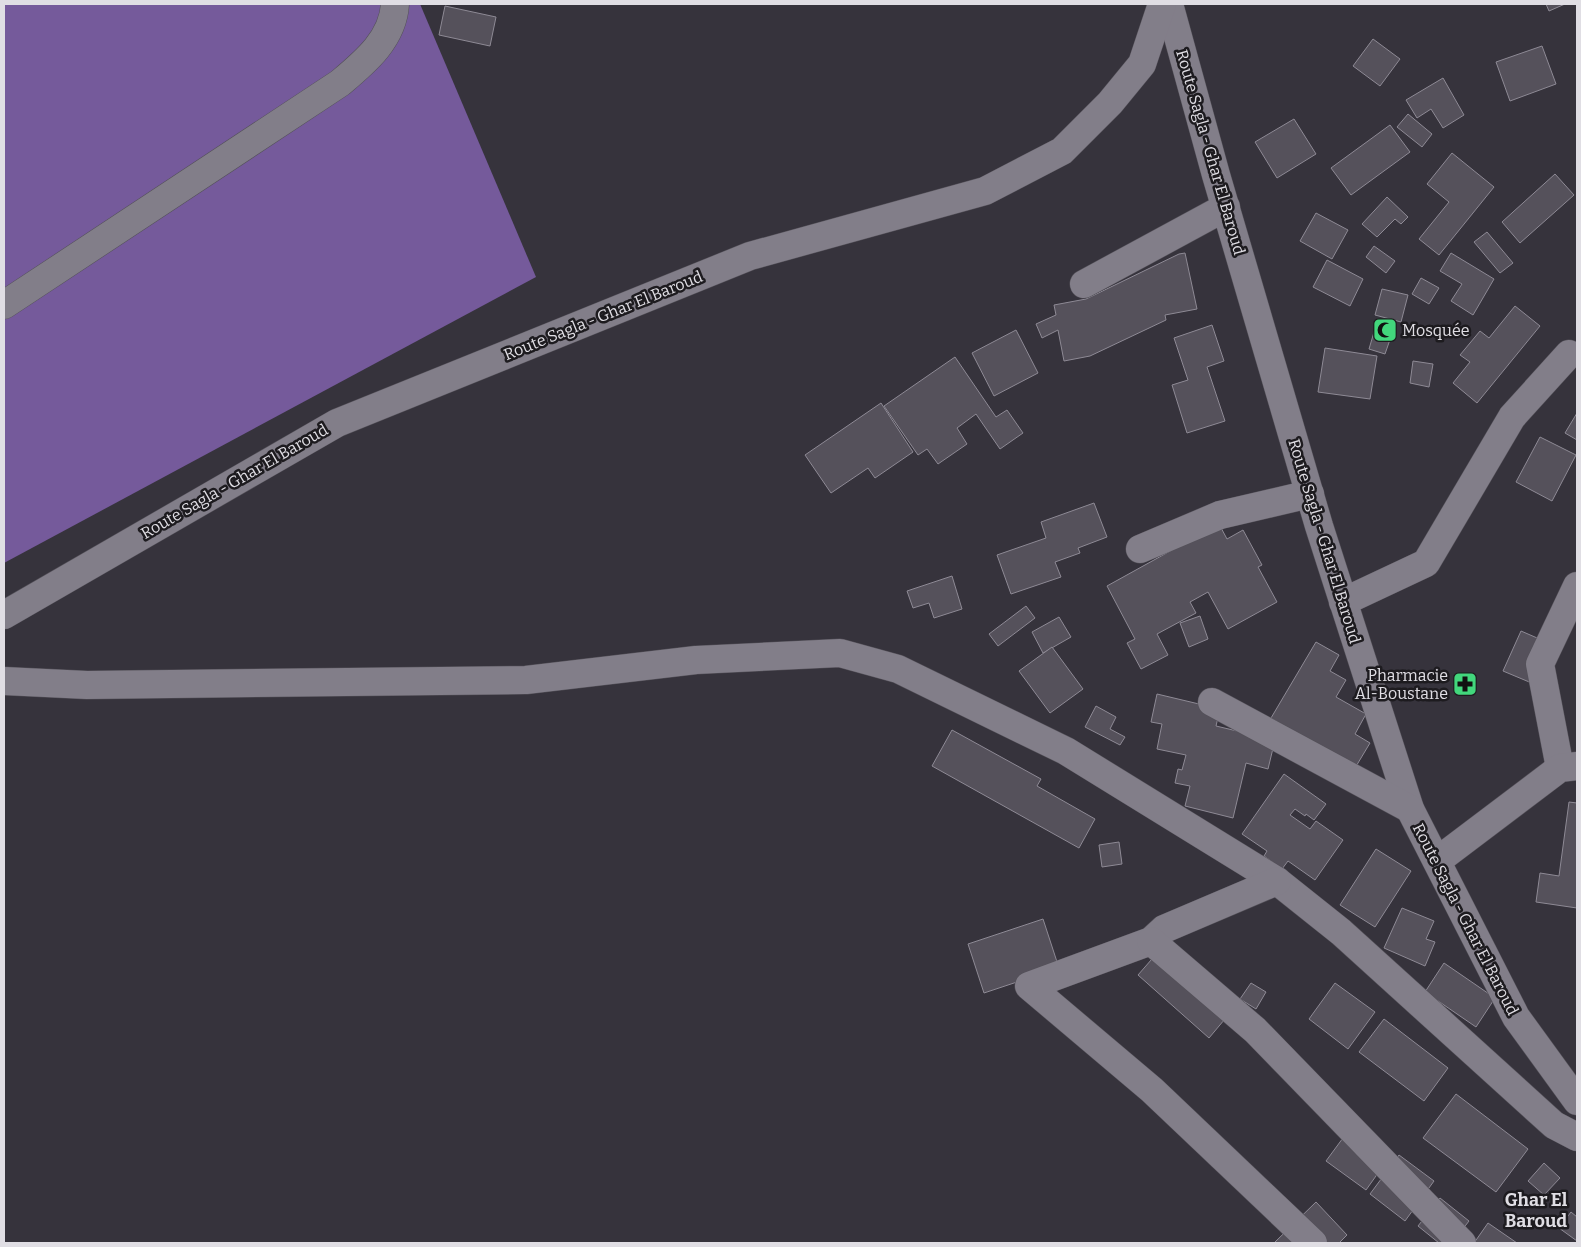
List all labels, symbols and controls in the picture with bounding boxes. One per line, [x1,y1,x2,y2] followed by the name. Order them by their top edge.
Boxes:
[1172,47,1249,257] street label: Route Sagla - Ghar El Baroud
[501,267,706,364] street label: Route Sagla - Ghar El Baroud
[1372,317,1398,343] mosque icon: Mosquée
[1402,321,1470,340] place label: Mosquée
[137,420,332,543] street label: Route Sagla - Ghar El Baroud
[1284,437,1365,646] street label: Route Sagla - Ghar El Baroud
[1355,666,1448,703] place label: Pharmacie Al-Boustane
[1452,671,1478,697] pharmacy icon: Pharmacie Al-Boustane
[1409,820,1523,1019] street label: Route Sagla - Ghar El Baroud
[1505,1189,1568,1232] district label: Ghar El Baroud

